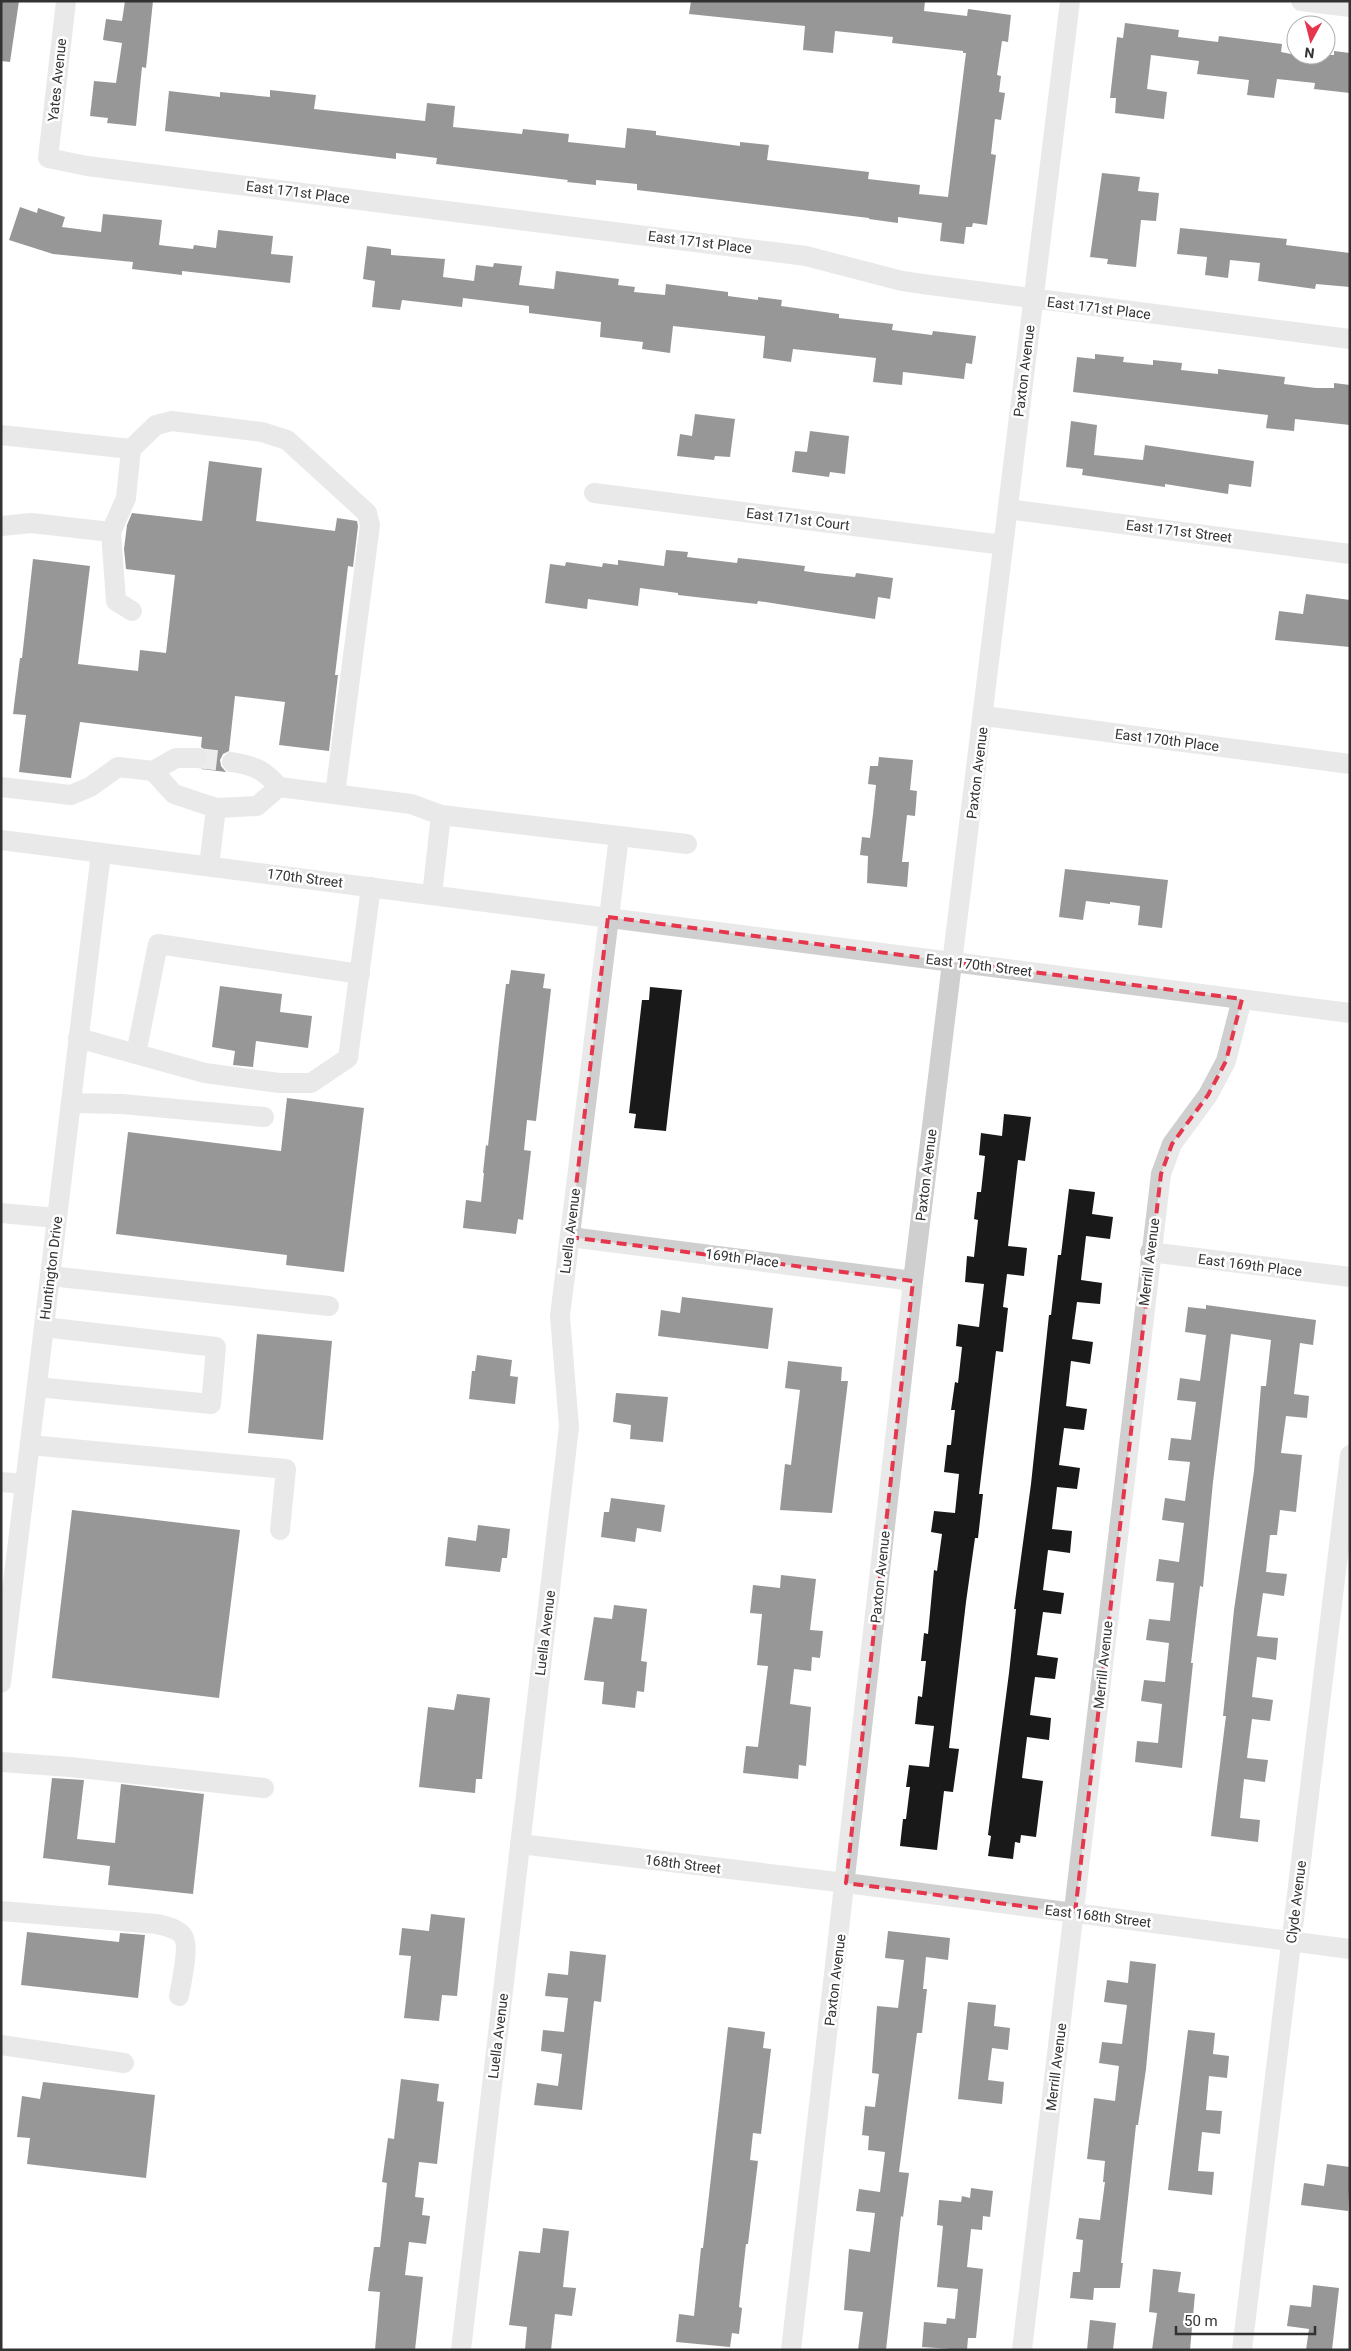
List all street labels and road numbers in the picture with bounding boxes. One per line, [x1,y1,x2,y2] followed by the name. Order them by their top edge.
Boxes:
[45,37,69,123] street label: Yates Avenue
[245,178,351,206] street label: East 171st Place
[647,228,753,256] street label: East 171st Place
[1046,294,1152,322] street label: East 171st Place
[1010,324,1038,418] street label: Paxton Avenue
[745,505,851,533] street label: East 171st Court
[1125,517,1233,545] street label: East 171st Street
[963,726,991,820] street label: Paxton Avenue
[1114,726,1220,754] street label: East 170th Place
[266,865,344,891] street label: 170th Street
[925,951,1034,980] street label: East 170th Street
[912,1128,940,1222] street label: Paxton Avenue
[557,1187,583,1275] street label: Luella Avenue
[37,1215,65,1321] street label: Huntington Drive
[1136,1217,1162,1307] street label: Merrill Avenue
[704,1246,780,1270] street label: 169th Place
[1197,1251,1303,1279] street label: East 169th Place
[867,1530,893,1624] street label: Paxton Avenue
[532,1589,558,1677] street label: Luella Avenue
[1090,1620,1116,1710] street label: Merrill Avenue
[644,1851,722,1877] street label: 168th Street
[1283,1860,1309,1944] street label: Clyde Avenue
[1044,1902,1153,1931] street label: East 168th Street
[821,1933,849,2027] street label: Paxton Avenue
[485,1992,511,2080] street label: Luella Avenue
[1043,2022,1069,2112] street label: Merrill Avenue

